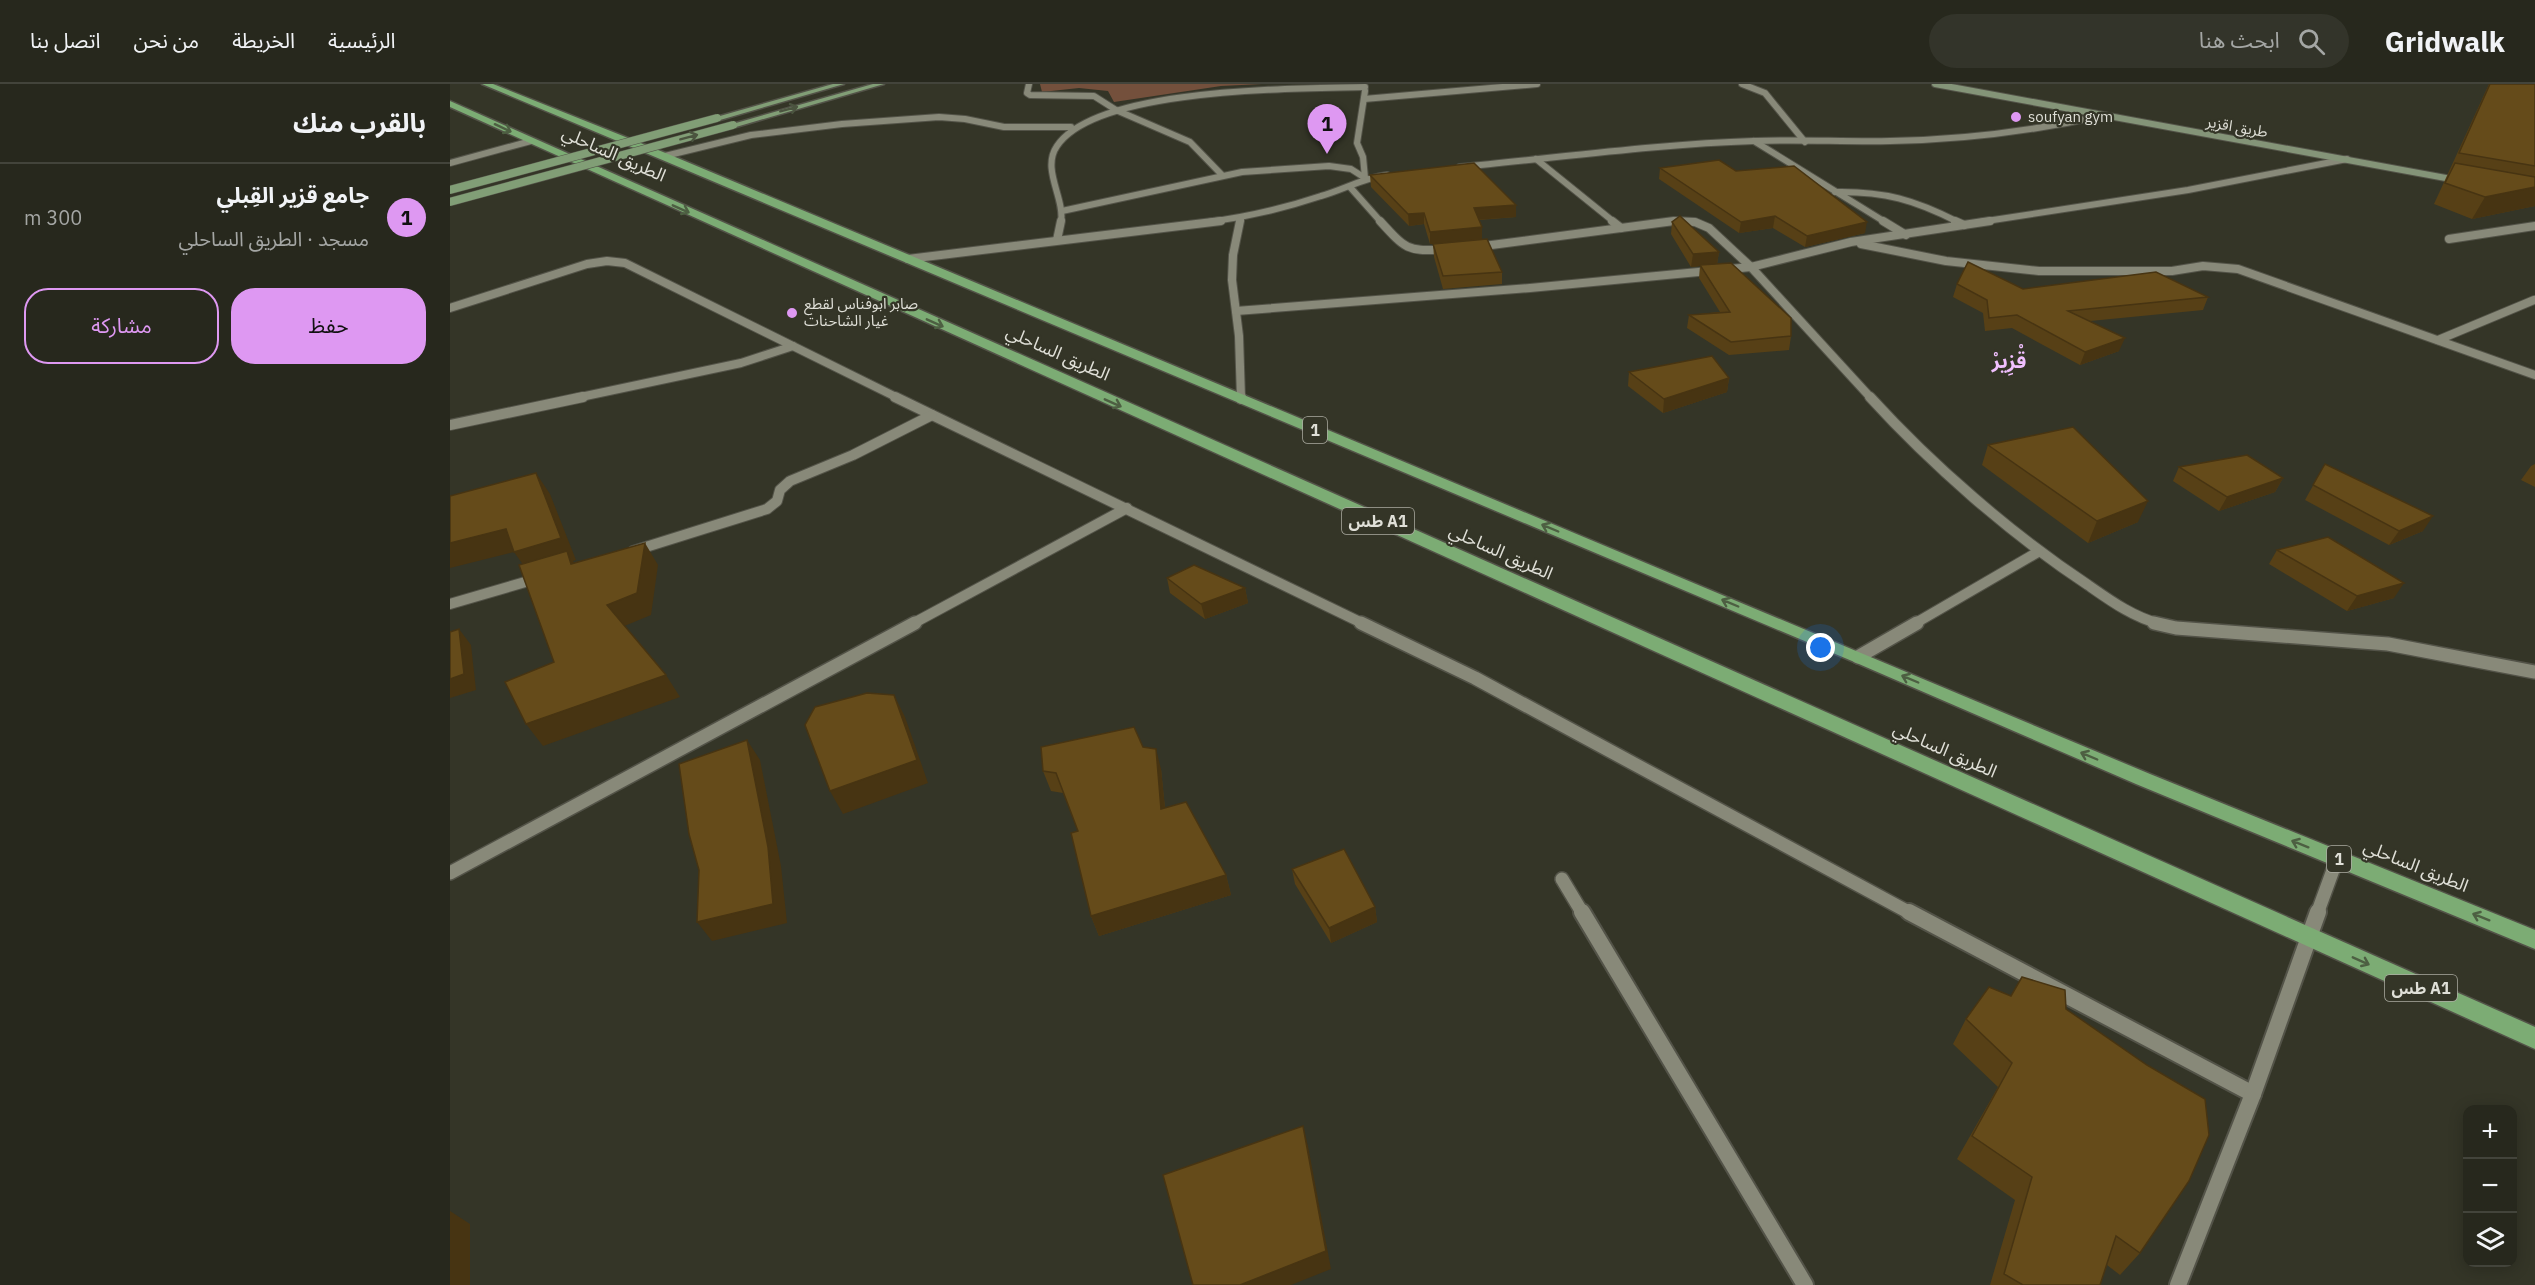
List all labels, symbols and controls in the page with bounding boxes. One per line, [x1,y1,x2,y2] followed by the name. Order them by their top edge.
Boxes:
[1929,14,2349,68] search box
[2385,23,2505,60] text: Gridwalk
[2199,25,2280,54] text: ابحث هنا
[2295,25,2328,58] icon: search
[30,26,100,54] text: اتصل بنا
[133,26,199,54] text: من نحن
[232,26,295,54] text: الخريطة
[328,26,396,54] text: الرئيسية
[779,103,798,114] one-way arrow
[1308,104,1346,154] pin: 1
[293,105,426,139] text: بالقرب منك
[2028,107,2113,126] place label: soufyan gym
[2009,110,2023,124] marker: soufyan gym
[2204,112,2269,142] street label: طريق اقزير
[558,120,670,189] street label: الطريق الساحلي
[494,123,512,135] one-way arrow
[679,130,698,142] one-way arrow
[216,180,369,209] text: جامع قزير القِبلي
[24,204,82,231] text: 300 m
[401,204,413,231] text: 1
[672,204,690,215] one-way arrow
[179,225,369,252] text: مسجد · الطريق الساحلي
[24,288,219,364] button: مشاركة
[231,288,426,364] button: حفظ
[804,294,918,330] place label: صابر ابوفناس لقطع غيار الشاحنات
[785,306,799,320] marker: صابر ابوفناس لقطع غيار الشاحنات
[926,318,944,329] one-way arrow
[1002,319,1114,388] street label: الطريق الساحلي
[1991,343,2026,376] district label: قْزِيرْ
[1104,397,1122,409] one-way arrow
[1303,417,1327,443] road number: 1
[1342,508,1414,534] road number: طس A1
[1445,518,1557,587] street label: الطريق الساحلي
[1541,522,1560,533] one-way arrow
[1721,597,1740,608] one-way arrow
[1806,633,1835,662] your location
[1901,673,1919,684] one-way arrow
[1889,716,2001,785] street label: الطريق الساحلي
[2080,750,2099,761] one-way arrow
[2359,834,2472,899] street label: الطريق الساحلي
[2292,837,2310,848] one-way arrow
[2327,846,2351,872] road number: 1
[2472,911,2491,922] one-way arrow
[2351,956,2370,967] one-way arrow
[2385,975,2457,1001] road number: طس A1
[2463,1105,2517,1267] map controls
[2463,1105,2517,1159] button: +
[2463,1159,2517,1213] button: −
[2463,1213,2517,1267] button: layers

